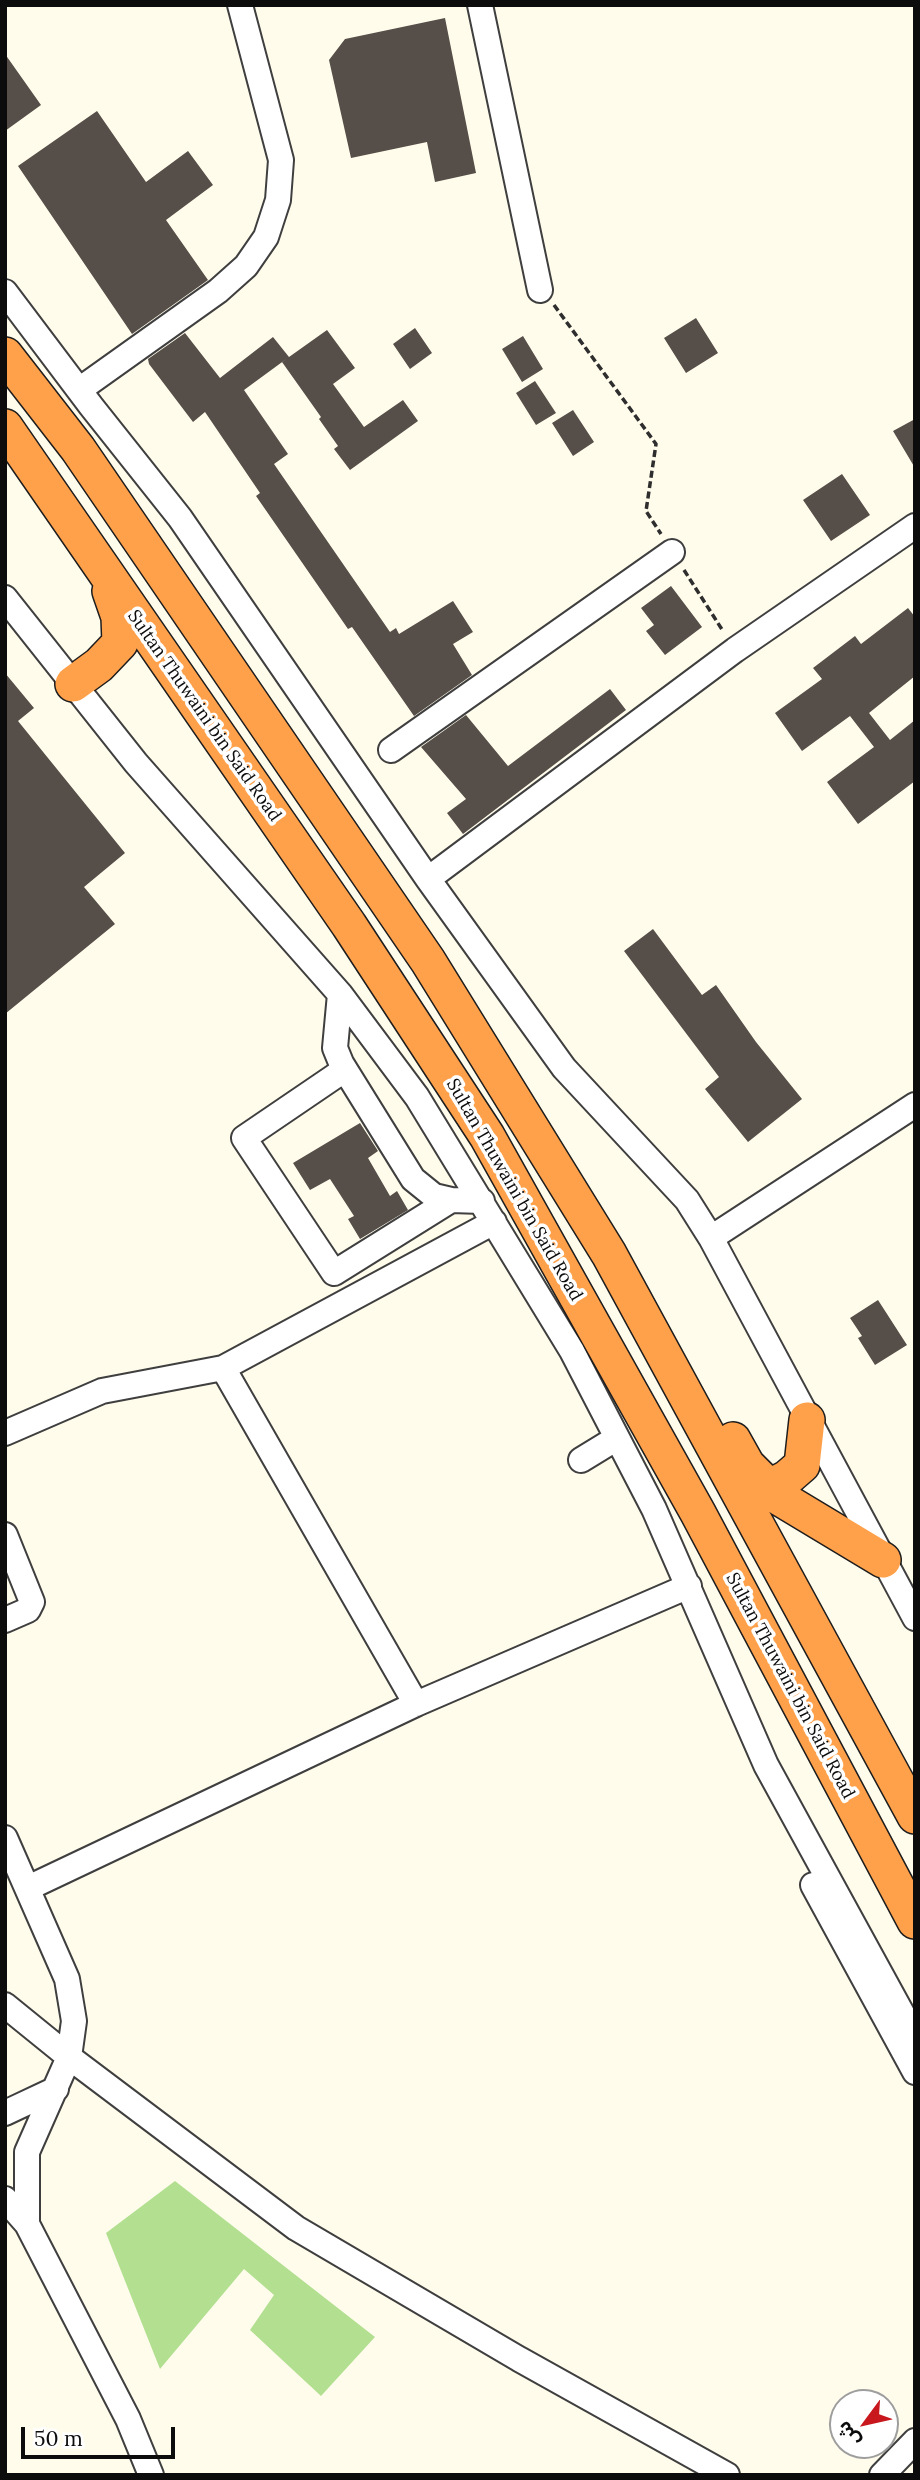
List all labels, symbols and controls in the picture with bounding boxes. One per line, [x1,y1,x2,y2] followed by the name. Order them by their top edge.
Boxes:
[123,606,285,826] street label: Sultan Thuwaini bin Said Road
[441,1075,587,1305] street label: Sultan Thuwaini bin Said Road
[721,1569,859,1803] street label: Sultan Thuwaini bin Said Road
[829,2389,899,2459] north arrow
[24,2414,178,2458] scale bar
[831,2417,865,2452] text: ش
[34,2425,83,2452] text: 50 m

